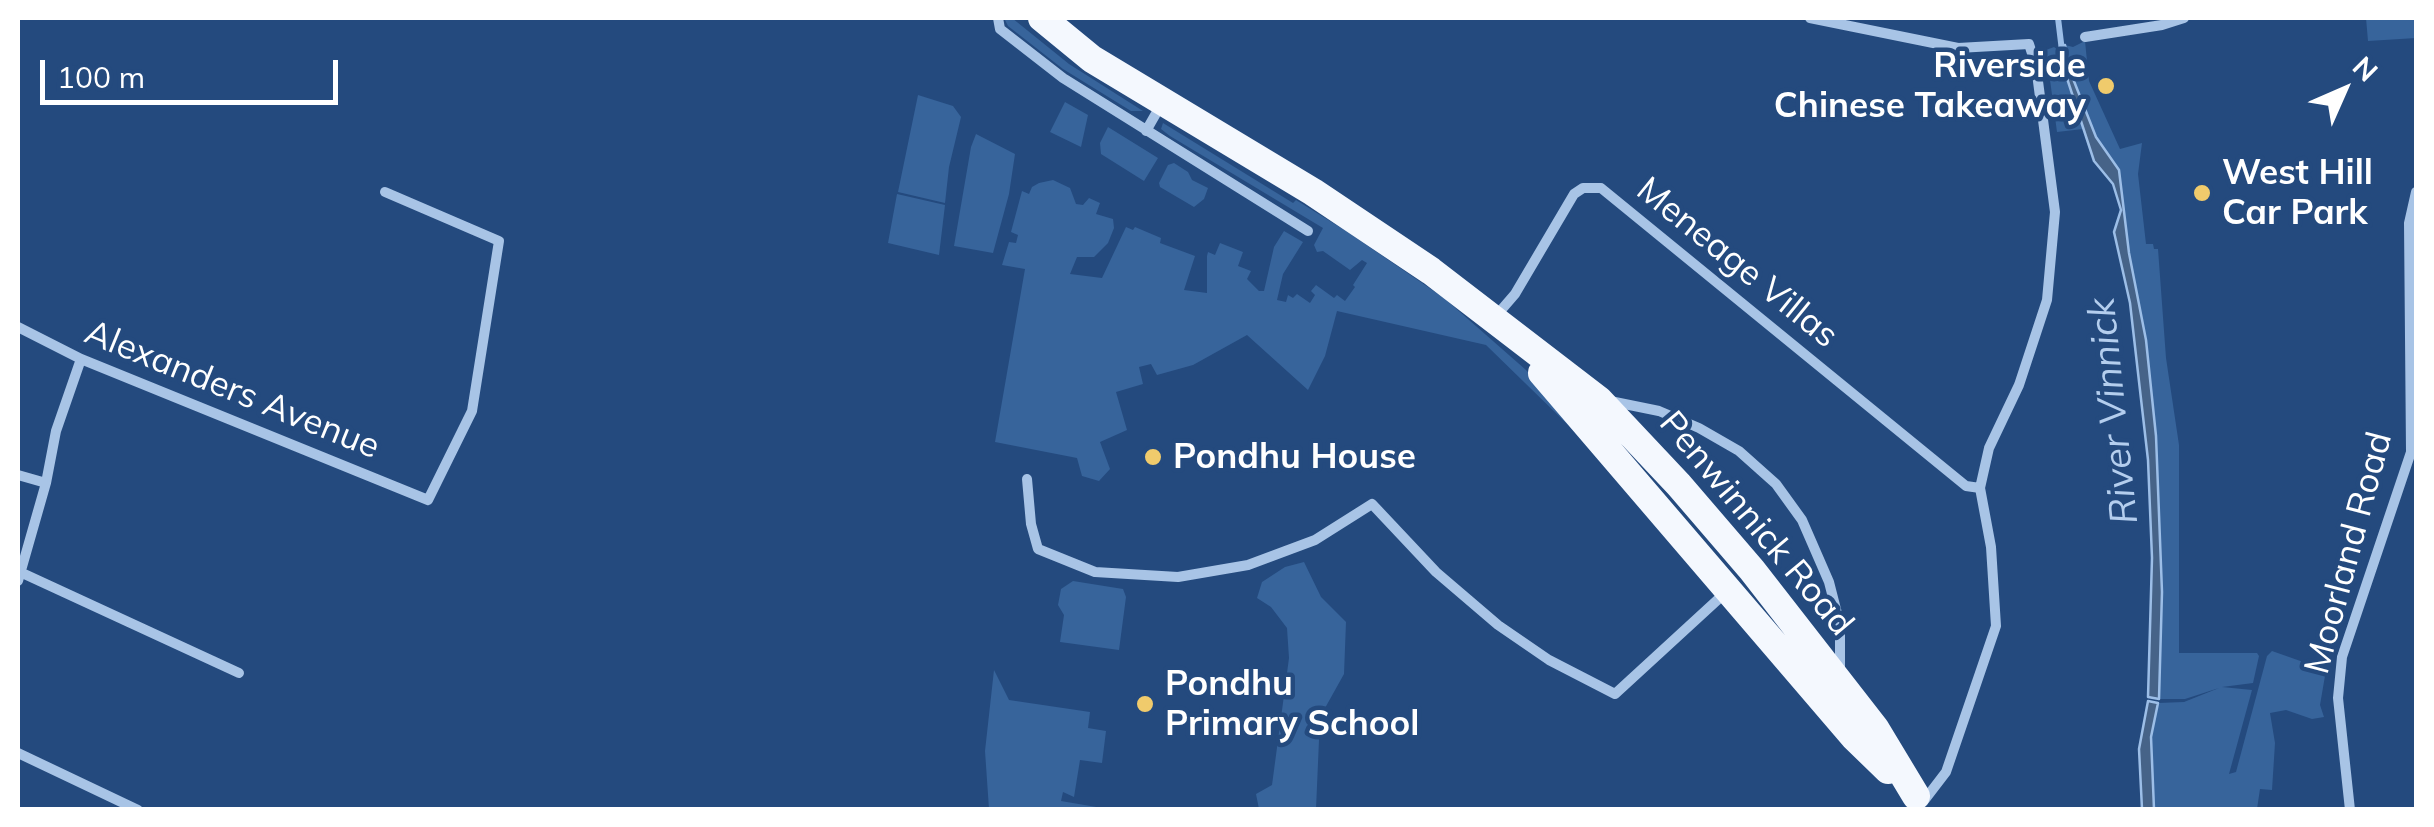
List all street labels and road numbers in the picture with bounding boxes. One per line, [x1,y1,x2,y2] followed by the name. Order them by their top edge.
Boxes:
[1628,169,1846,357] street label: Meneage Villas
[79,312,385,468] street label: Alexanders Avenue
[1650,403,1862,645] street label: Penwinnick Road
[2297,428,2401,678] street label: Moorland Road

